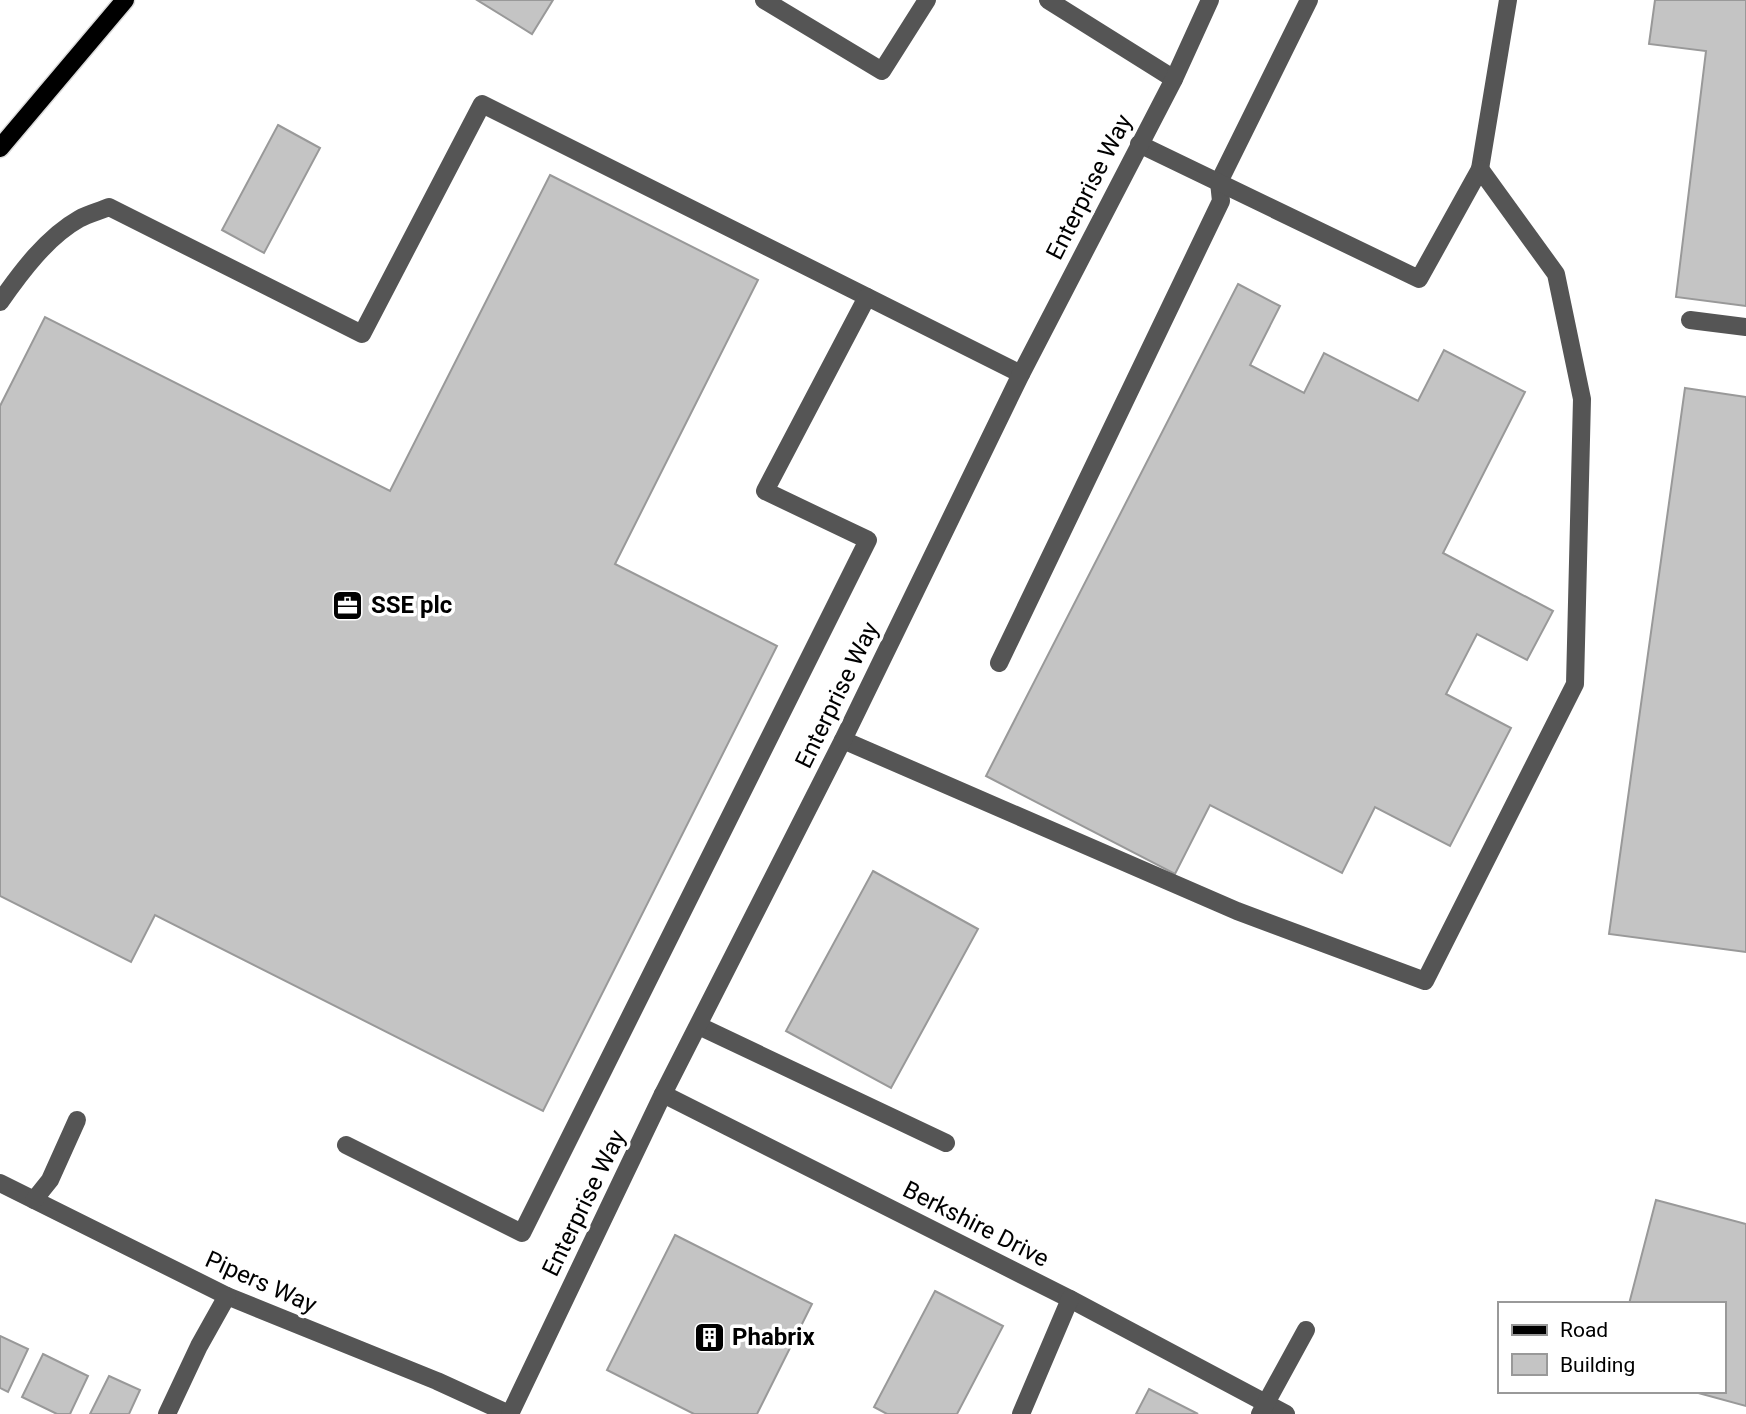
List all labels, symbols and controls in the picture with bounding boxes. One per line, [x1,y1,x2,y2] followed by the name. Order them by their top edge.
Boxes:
[1040,109,1138,264] street label: Enterprise Way
[331,588,365,622] office icon: SSE plc
[371,591,452,619] place label: SSE plc
[790,617,885,773] street label: Enterprise Way
[537,1125,632,1281] street label: Enterprise Way
[898,1175,1054,1273] street label: Berkshire Drive
[201,1245,322,1319] street label: Pipers Way
[1498,1302,1725,1393] legend
[1560,1318,1608,1342] text: Road
[692,1320,726,1354] building icon: Phabrix
[732,1323,815,1351] place label: Phabrix
[1560,1353,1635,1377] text: Building

